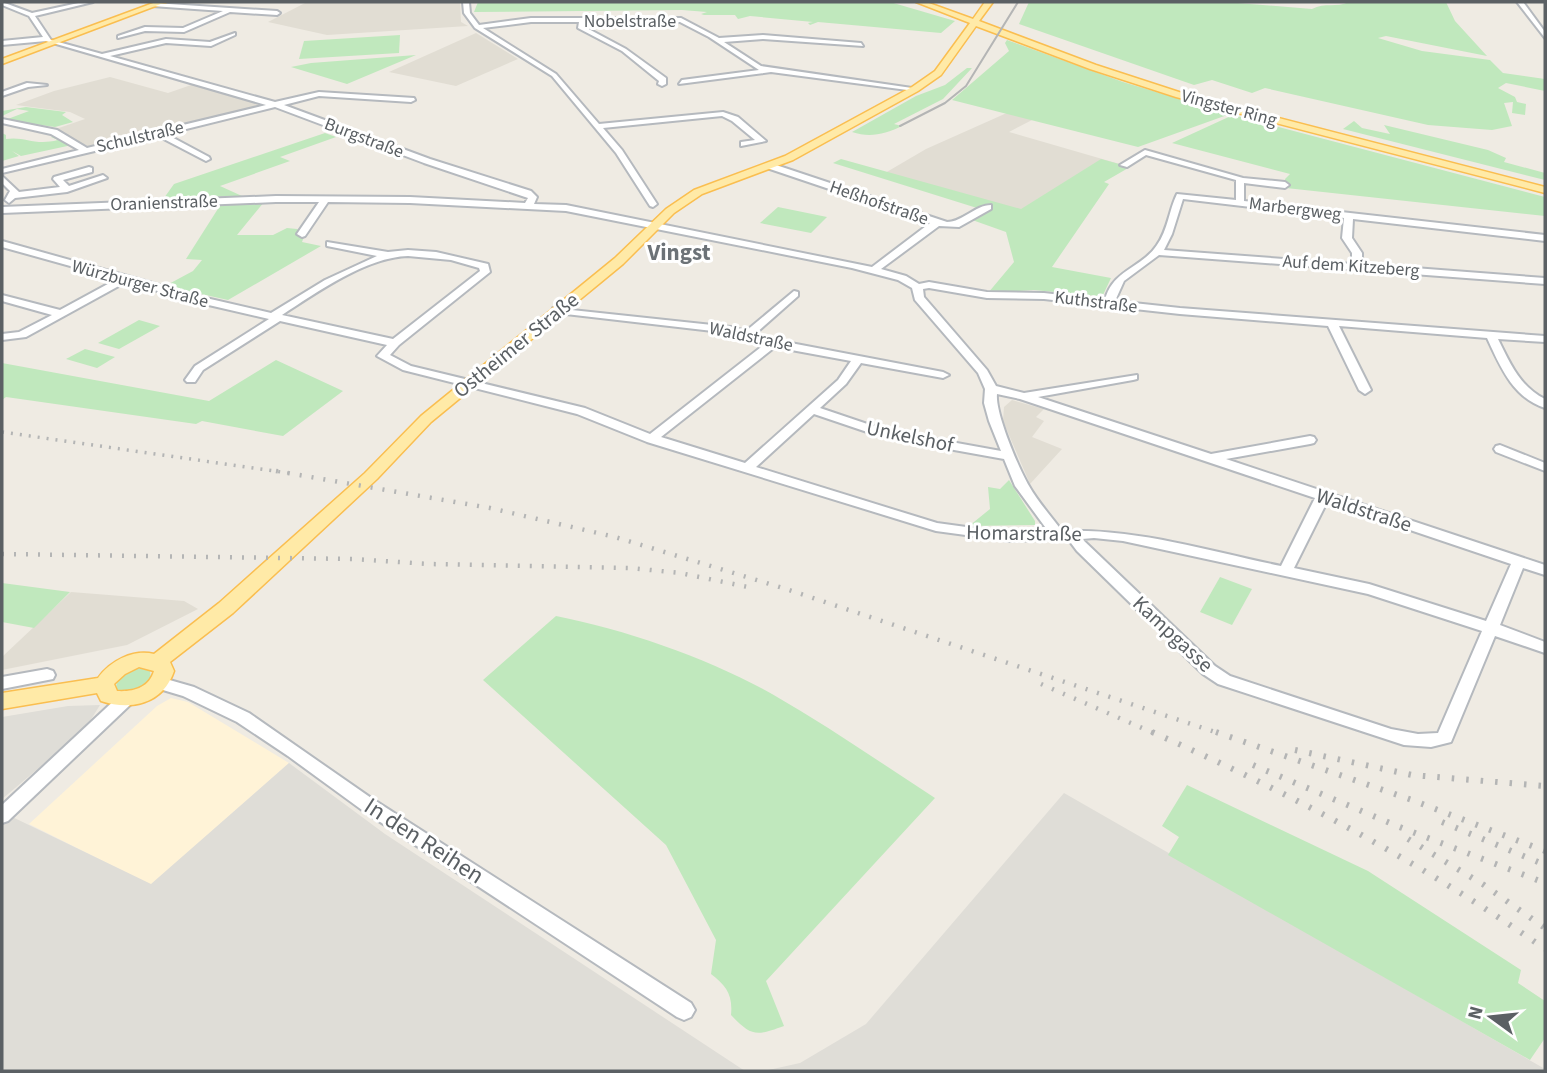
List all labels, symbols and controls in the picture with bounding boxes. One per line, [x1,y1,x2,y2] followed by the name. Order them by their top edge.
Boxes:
[584,9,676,34] street label: Nobelstraße
[1178,83,1280,133] street label: Vingster Ring
[321,111,407,165] street label: Burgstraße
[94,115,186,159] street label: Schulstraße
[826,174,932,232] street label: Heßhofstraße
[110,189,218,217] street label: Oranienstraße
[1247,191,1343,227] street label: Marbergweg
[646,236,711,269] district label: Vingst
[1282,249,1420,283] street label: Auf dem Kitzeberg
[69,254,211,314] street label: Würzburger Straße
[447,285,585,405] street label: Ostheimer Straße
[1053,285,1139,319] street label: Kuthstraße
[707,316,795,358] street label: Waldstraße
[864,412,957,460] street label: Unkelshof
[1312,480,1416,540] street label: Waldstraße
[966,517,1082,549] street label: Homarstraße
[1126,589,1220,679] street label: Kampgasse
[357,789,491,893] street label: In den Reihen
[1456,982,1526,1052] north arrow
[1461,1003,1491,1023] text: N

